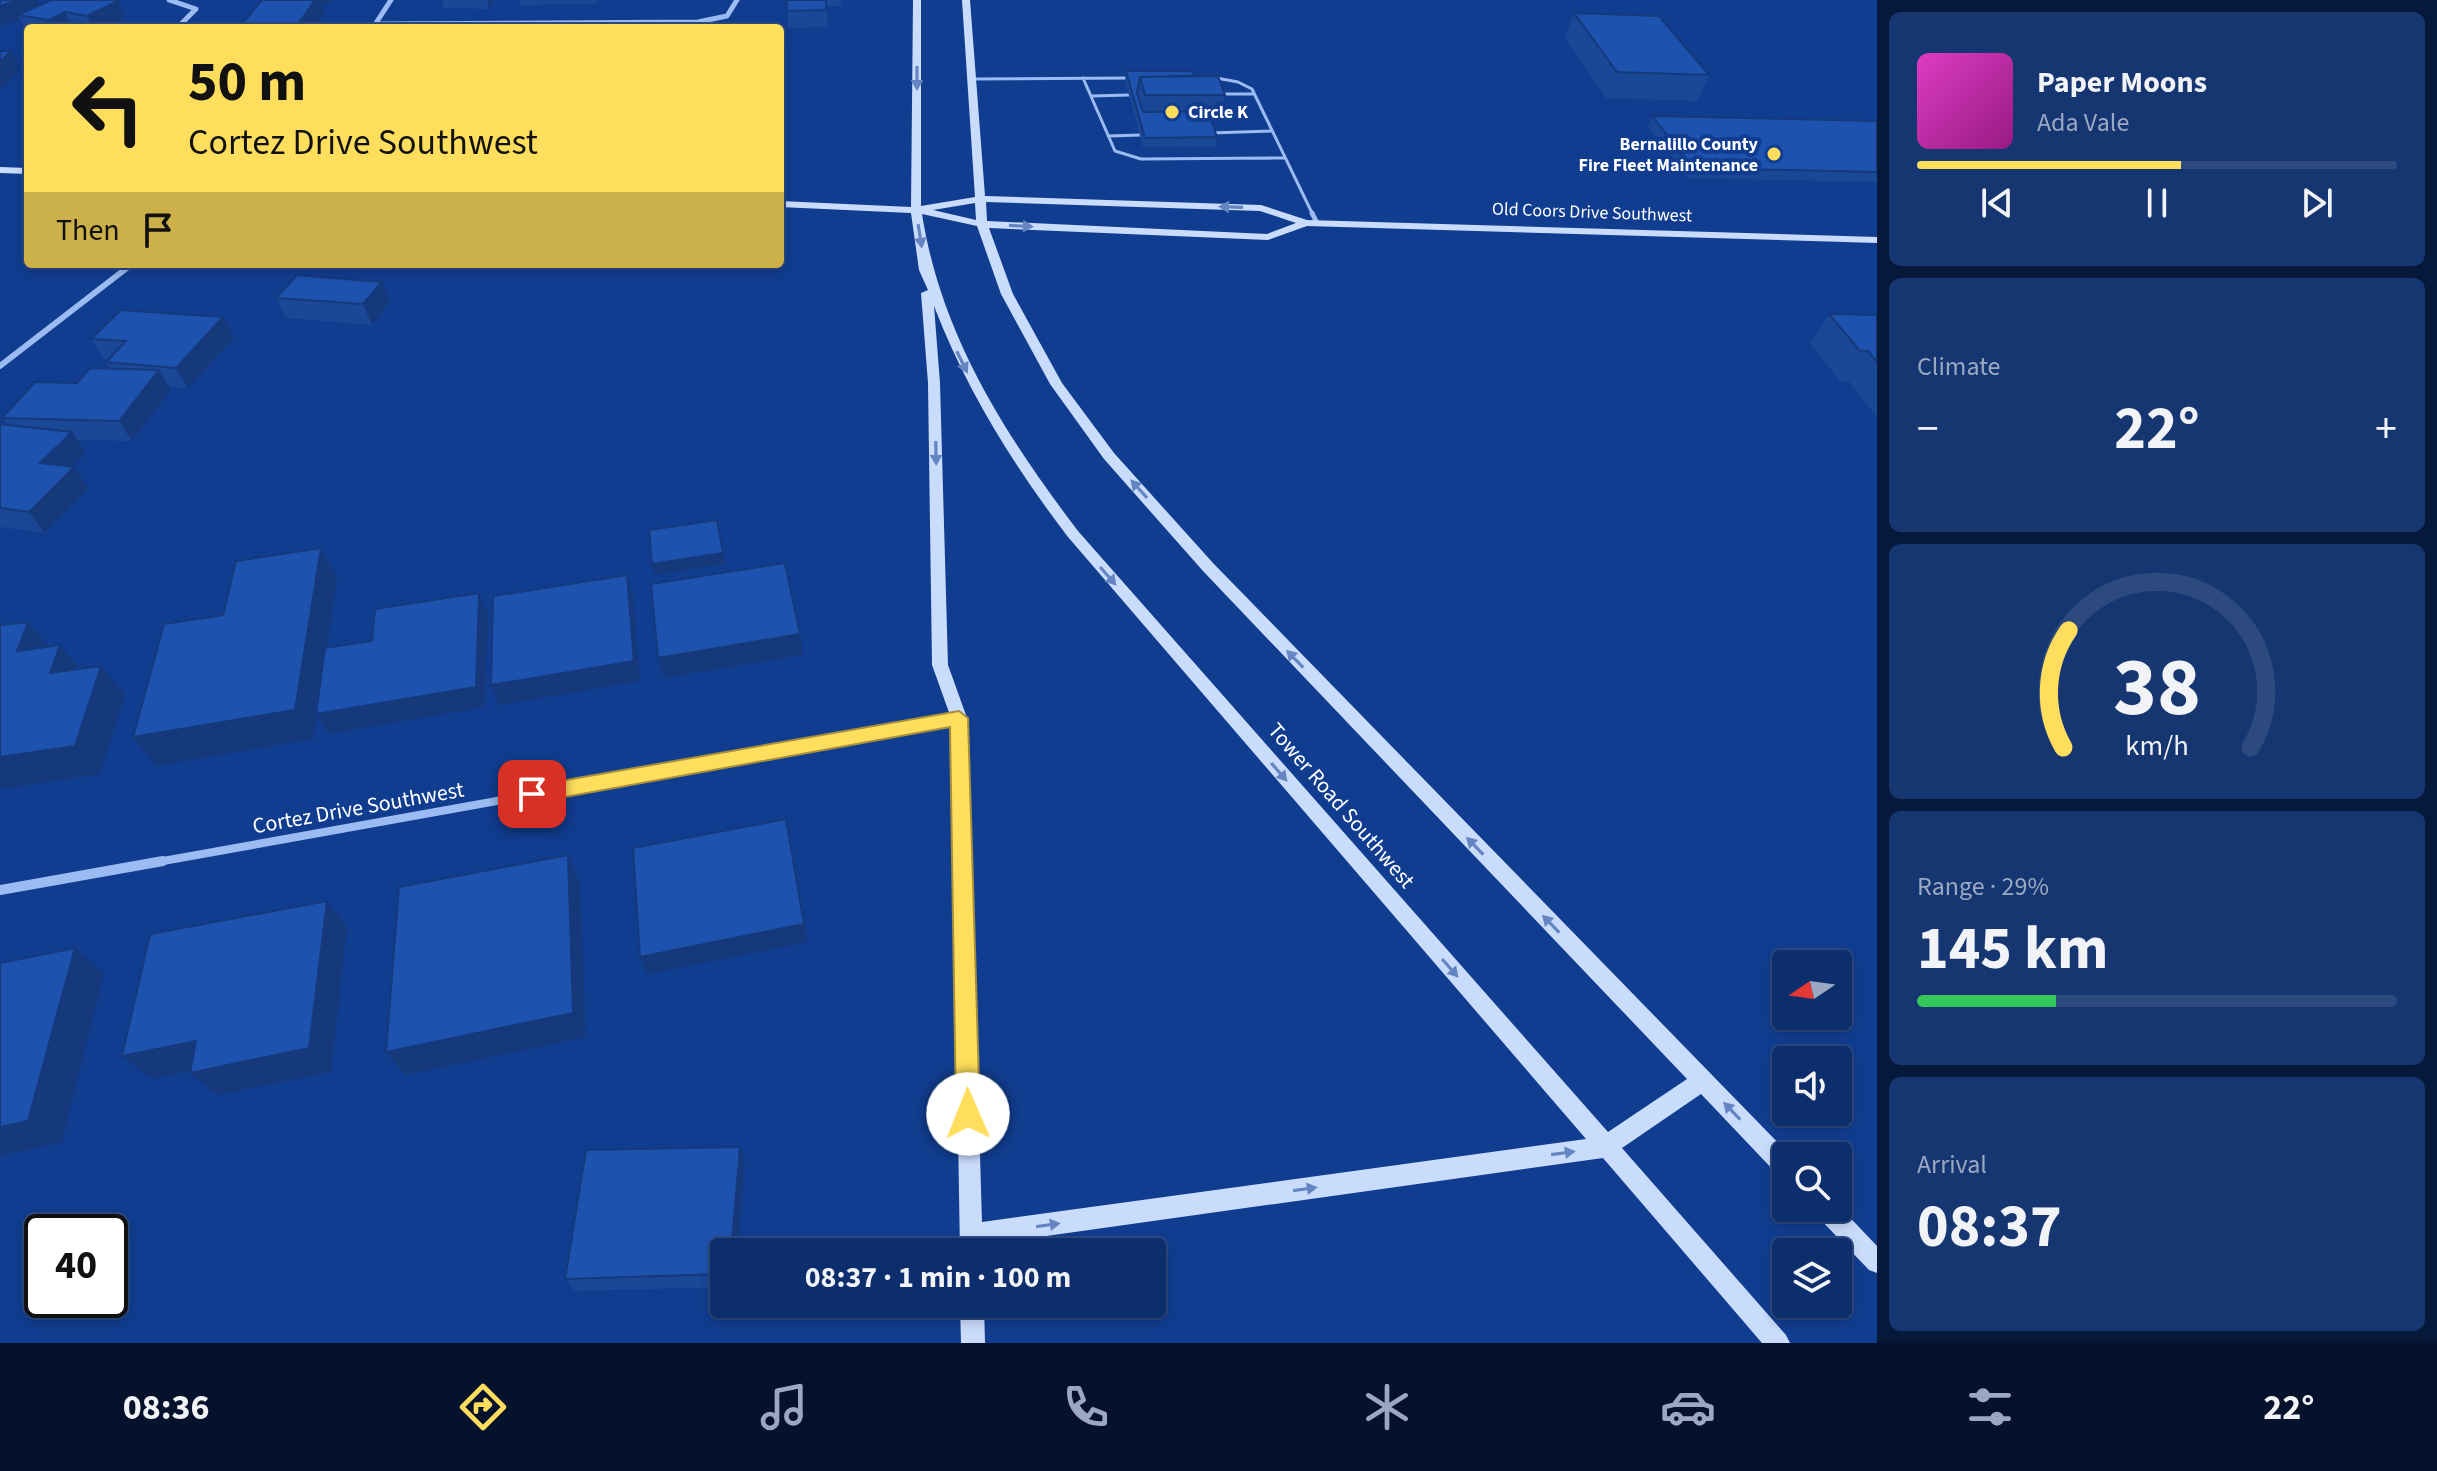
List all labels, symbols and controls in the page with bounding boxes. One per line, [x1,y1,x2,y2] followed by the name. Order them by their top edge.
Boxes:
[188,43,306,122] text: 50 m
[56,56,160,160] icon: left
[2037,61,2207,104] text: Paper Moons
[911,66,923,91] one-way arrow
[1188,100,1249,125] place label: Circle K
[1163,103,1181,121] marker: Circle K
[2037,104,2129,141] text: Ada Vale
[188,117,538,168] text: Cortez Drive Southwest
[1578,132,1759,178] place label: Bernalillo County Fire Fleet Maintenance
[1765,145,1783,163] marker: Bernalillo County Fire Fleet Maintenance
[1975,181,2019,225] icon: previous
[2135,181,2179,225] icon: pause
[2295,181,2339,225] icon: next
[1492,197,1692,228] street label: Old Coors Drive Southwest
[1218,201,1243,214] one-way arrow
[136,208,180,252] icon: arrive
[56,209,120,252] text: Then
[1009,219,1034,232] one-way arrow
[915,224,927,249] one-way arrow
[1917,348,2001,385] text: Climate
[955,350,969,374] one-way arrow
[2114,387,2200,472] text: 22°
[1917,398,1939,461] text: −
[2375,398,2397,461] text: +
[929,441,942,466] one-way arrow
[1131,480,1148,500] one-way arrow
[1099,566,1117,585] one-way arrow
[2113,628,2201,746] text: 38
[1287,650,1305,669] one-way arrow
[1260,716,1423,896] street label: Tower Road Southwest
[2125,726,2189,766] text: km/h
[498,760,566,828] pin
[1270,761,1287,781] one-way arrow
[510,772,554,816] icon: arrive
[250,774,467,842] street label: Cortez Drive Southwest
[1467,837,1485,856] one-way arrow
[1917,868,2049,905] text: Range · 29%
[1917,907,2108,992] text: 145 km
[1542,915,1560,934] one-way arrow
[1772,950,1852,1030] north arrow
[1772,950,1852,1318] map controls
[1440,958,1458,977] one-way arrow
[1772,1046,1852,1126] button: sound
[926,1072,1010,1156] position arrow
[1723,1102,1742,1121] one-way arrow
[1772,1142,1852,1222] button: search
[1550,1146,1575,1159] one-way arrow
[1917,1146,1987,1183] text: Arrival
[1293,1182,1318,1195] one-way arrow
[1917,1185,2062,1270] text: 08:37
[24,1214,128,1318] speed limit sign: 40
[1036,1218,1061,1231] one-way arrow
[1772,1238,1852,1318] button: layers
[805,1256,1071,1299] text: 08:37 · 1 min · 100 m
[455,1379,511,1435] icon: directions
[756,1379,812,1435] icon: music
[1058,1379,1114,1435] icon: phone
[1359,1379,1415,1435] icon: climate
[1660,1379,1716,1435] icon: car
[1962,1379,2018,1435] icon: filters
[123,1382,210,1433] text: 08:36
[2263,1382,2314,1433] text: 22°

